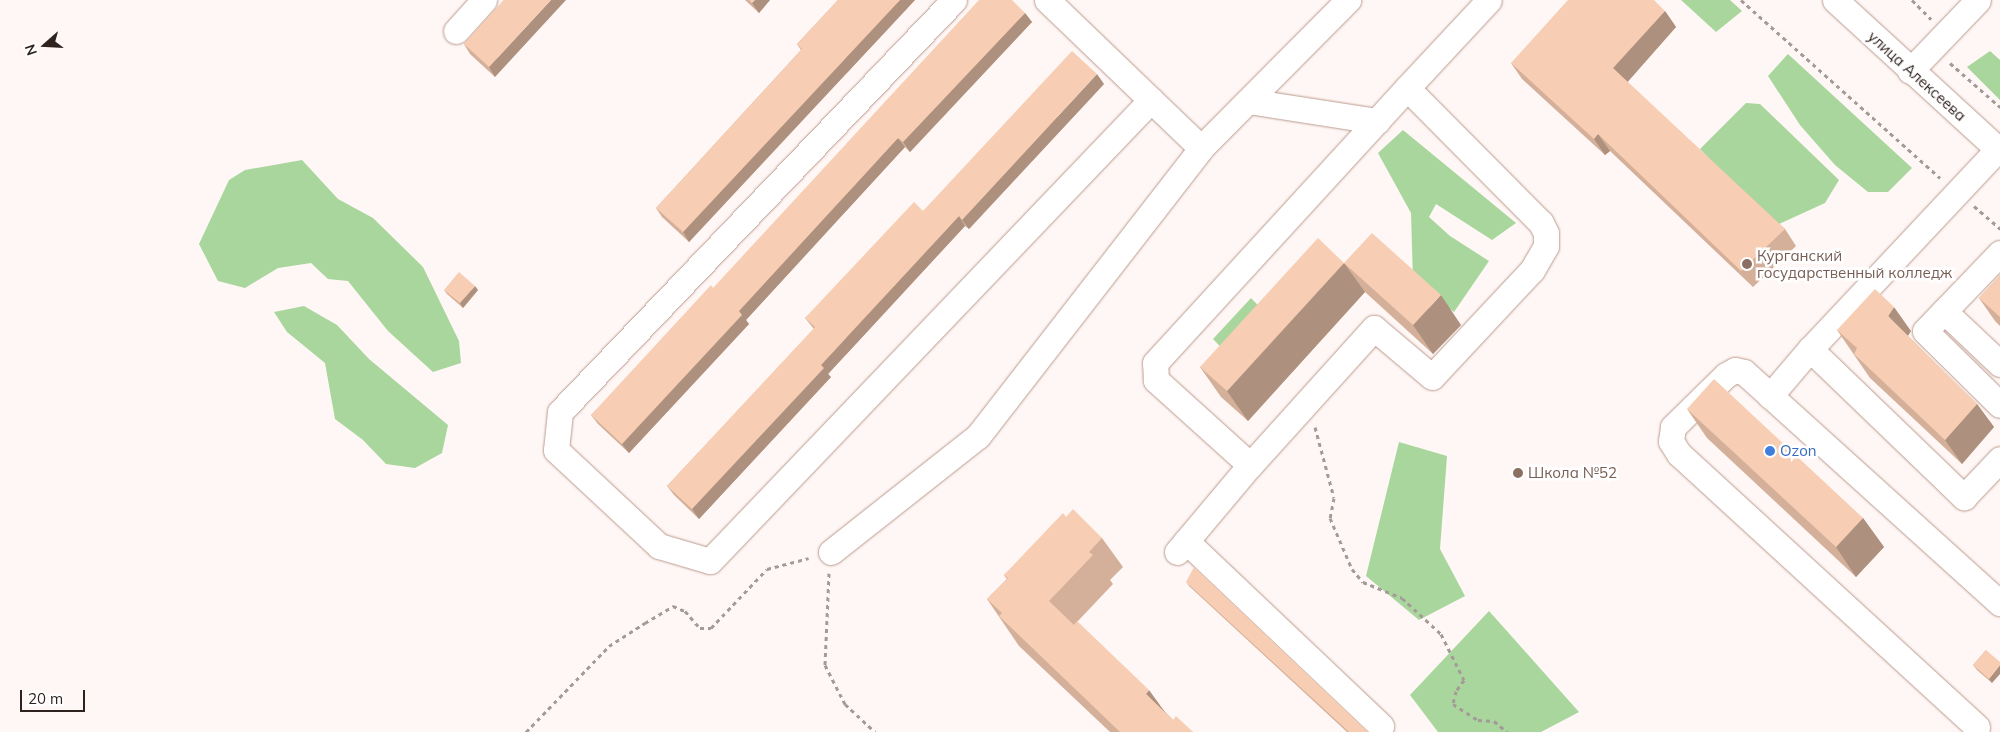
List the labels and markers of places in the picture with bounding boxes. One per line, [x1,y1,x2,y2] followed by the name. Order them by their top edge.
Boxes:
[1757,246,1952,281] place label: Курганский государственный колледж
[1741,258,1753,270] marker: Курганский государственный колледж
[1780,442,1817,460] place label: Ozon
[1764,445,1776,457] marker: Ozon
[1528,464,1617,482] place label: Школа №52
[1512,467,1524,479] marker: Школа №52

